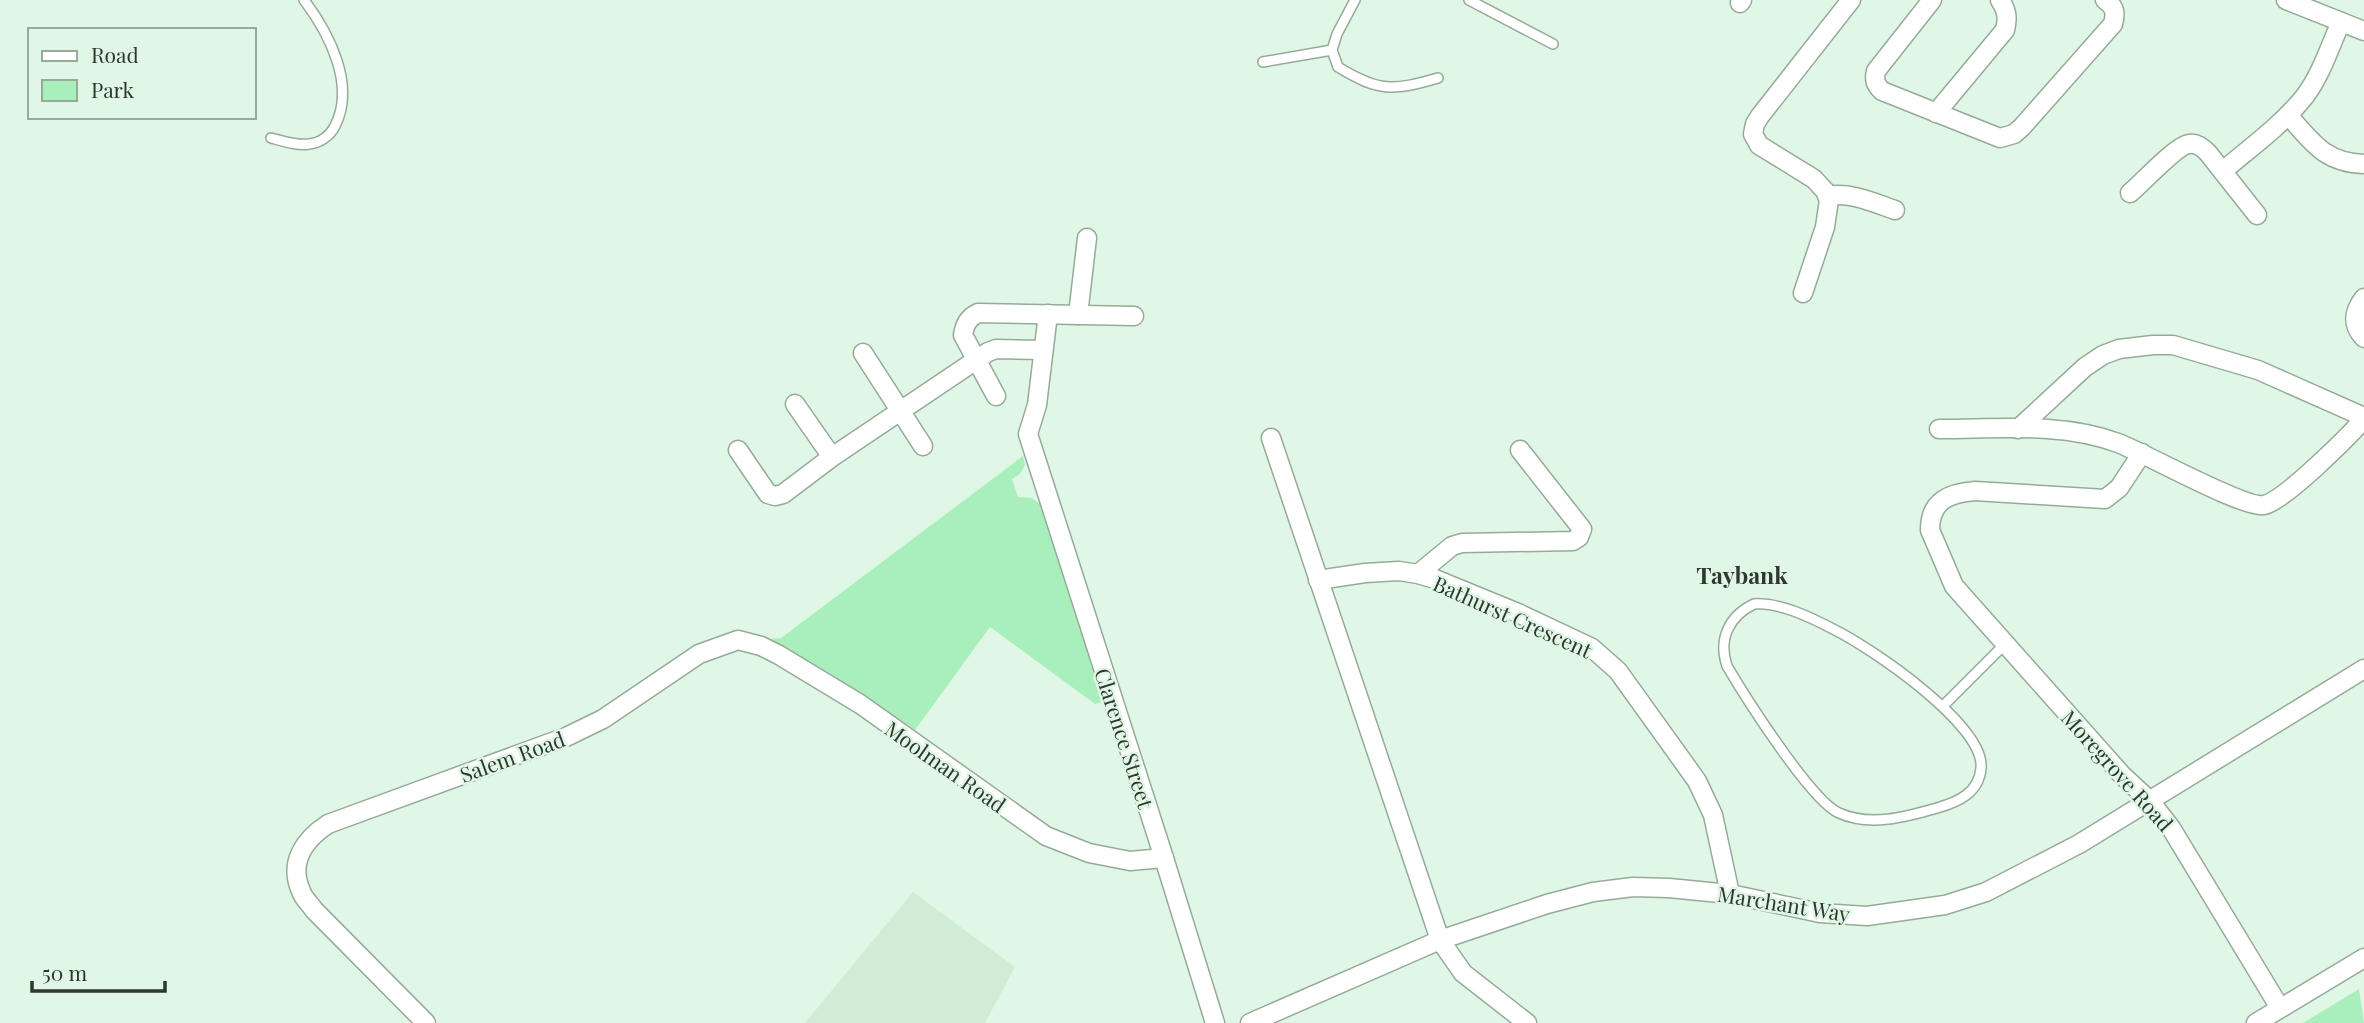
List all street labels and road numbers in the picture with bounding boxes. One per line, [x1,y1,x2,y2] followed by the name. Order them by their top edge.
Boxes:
[1429,568,1597,664] street label: Bathurst Crescent
[1089,665,1161,812] street label: Clarence Street
[2056,703,2180,837] street label: Moregrove Road
[880,714,1012,818] street label: Moolman Road
[456,724,568,788] street label: Salem Road
[1716,879,1853,927] street label: Marchant Way

